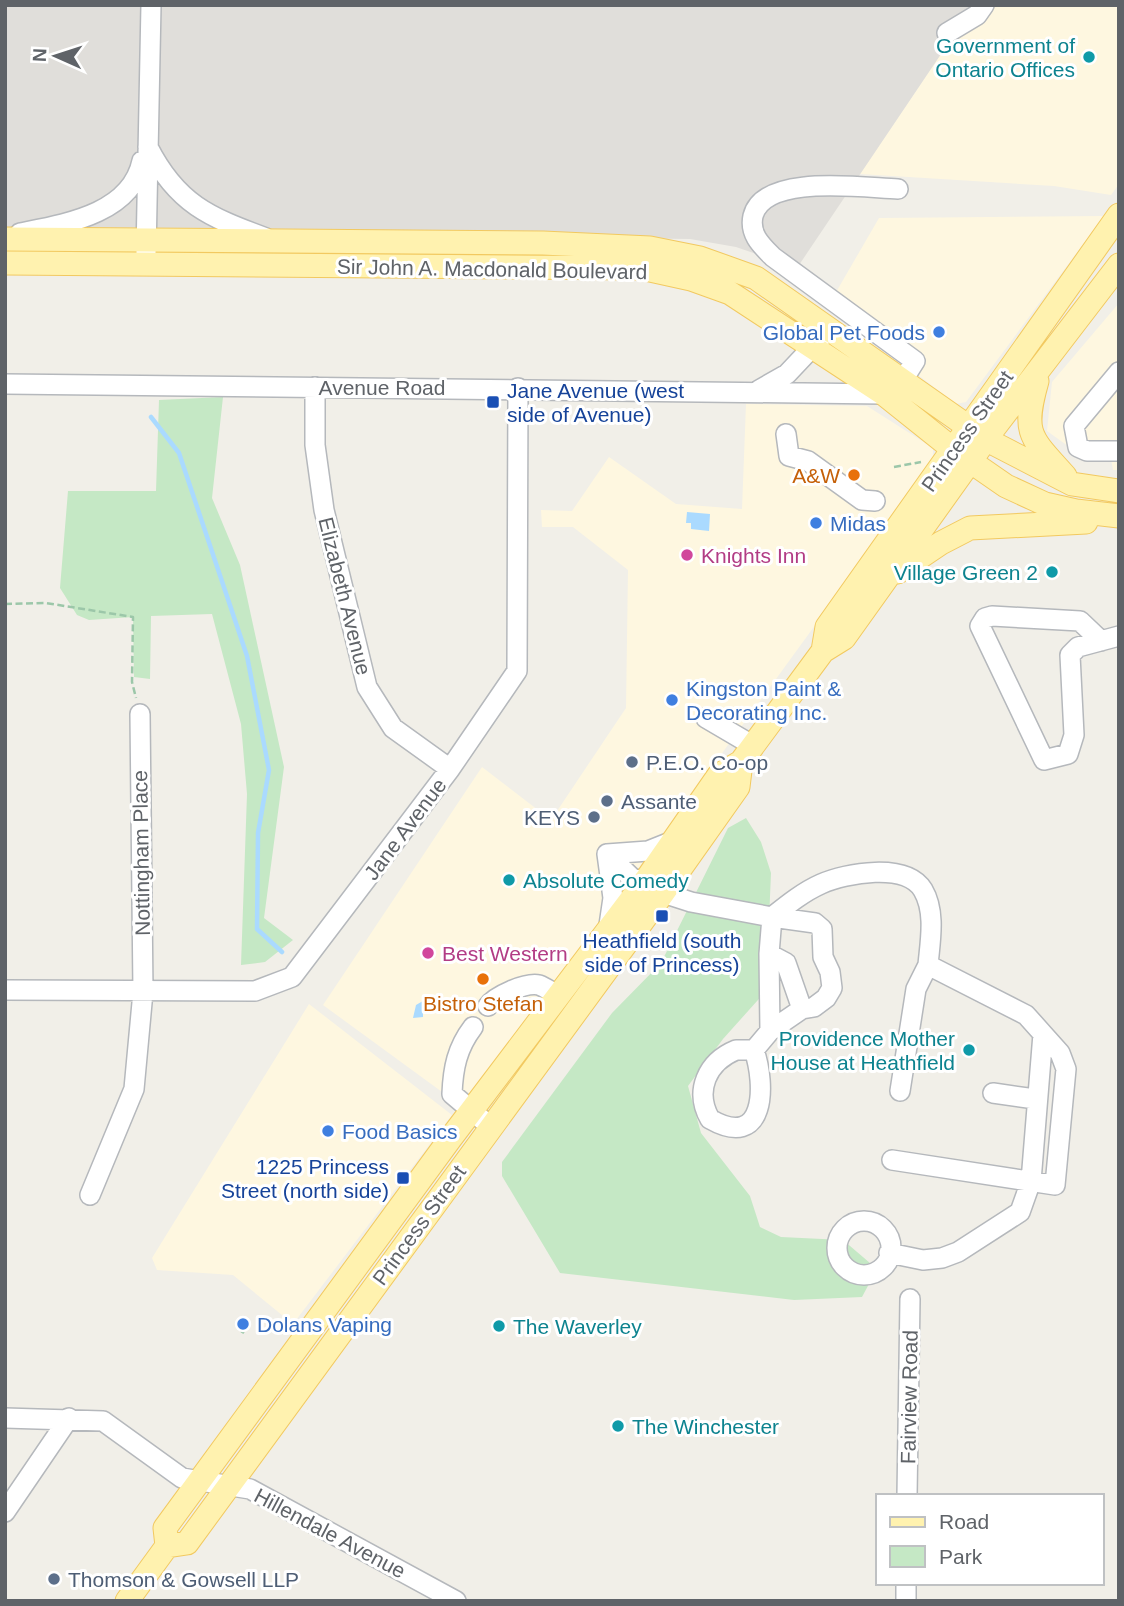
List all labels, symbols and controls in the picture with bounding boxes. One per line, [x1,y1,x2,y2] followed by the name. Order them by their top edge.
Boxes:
[21,21,91,91] north arrow
[935,34,1075,81] place label: Government of Ontario Offices
[29,48,50,63] text: N
[1081,49,1097,65] marker: Government of Ontario Offices
[337,255,647,283] street label: Sir John A. Macdonald Boulevard
[763,321,925,344] place label: Global Pet Foods
[931,324,947,340] marker: Global Pet Foods
[917,366,1017,496] street label: Princess Street
[319,376,445,399] street label: Avenue Road
[507,379,684,426] place label: Jane Avenue (west side of Avenue)
[485,394,501,410] marker: Jane Avenue (west side of Avenue)
[792,464,840,487] place label: A&W
[846,467,862,483] marker: A&W
[830,512,886,535] place label: Midas
[314,515,376,677] street label: Elizabeth Avenue
[808,515,824,531] marker: Midas
[701,544,806,567] place label: Knights Inn
[679,547,695,563] marker: Knights Inn
[894,561,1038,584] place label: Village Green 2
[1044,564,1060,580] marker: Village Green 2
[686,677,841,724] place label: Kingston Paint & Decorating Inc.
[664,692,680,708] marker: Kingston Paint & Decorating Inc.
[646,751,768,774] place label: P.E.O. Co-op
[624,754,640,770] marker: P.E.O. Co-op
[128,770,154,936] street label: Nottingham Place
[359,774,451,884] street label: Jane Avenue
[621,790,697,813] place label: Assante
[599,793,615,809] marker: Assante
[524,806,580,829] place label: KEYS
[586,809,602,825] marker: KEYS
[523,869,689,892] place label: Absolute Comedy
[501,872,517,888] marker: Absolute Comedy
[654,908,670,924] marker: Heathfield (south side of Princess)
[583,929,741,976] place label: Heathfield (south side of Princess)
[442,942,568,965] place label: Best Western
[420,945,436,961] marker: Best Western
[475,971,491,987] marker: Bistro Stefan
[423,992,543,1015] place label: Bistro Stefan
[771,1027,955,1074] place label: Providence Mother House at Heathfield
[961,1042,977,1058] marker: Providence Mother House at Heathfield
[342,1120,458,1143] place label: Food Basics
[320,1123,336,1139] marker: Food Basics
[221,1155,389,1202] place label: 1225 Princess Street (north side)
[368,1161,470,1289] street label: Princess Street
[395,1170,411,1186] marker: 1225 Princess Street (north side)
[257,1313,392,1336] place label: Dolans Vaping
[513,1315,642,1338] place label: The Waverley
[235,1316,251,1332] marker: Dolans Vaping
[491,1318,507,1334] marker: The Waverley
[896,1330,922,1464] street label: Fairview Road
[632,1415,779,1438] place label: The Winchester
[610,1418,626,1434] marker: The Winchester
[251,1483,409,1583] street label: Hillendale Avenue
[876,1494,1103,1585] legend
[939,1510,989,1533] text: Road
[939,1545,983,1568] text: Park
[68,1568,299,1591] place label: Thomson & Gowsell LLP
[46,1571,62,1587] marker: Thomson & Gowsell LLP

